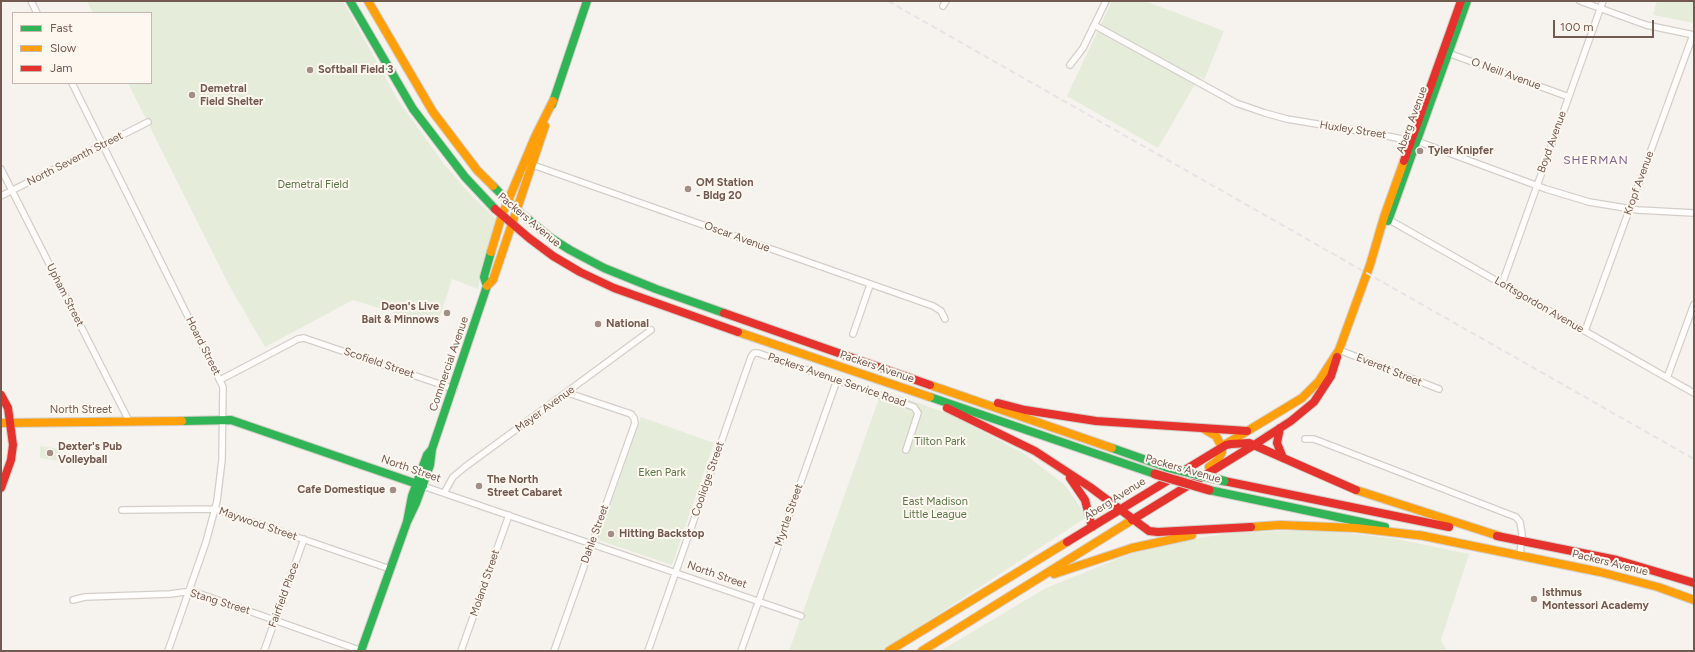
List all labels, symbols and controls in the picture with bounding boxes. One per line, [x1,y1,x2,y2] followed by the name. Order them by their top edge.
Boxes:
[12,12,152,84] legend
[1555,12,1656,38] scale bar
[1560,20,1594,34] text: 100 m
[50,21,73,35] text: Fast
[50,41,76,55] text: Slow
[1469,55,1543,93] street label: O Neill Avenue
[50,61,73,75] text: Jam
[318,63,393,77] place label: Softball Field 3
[305,65,315,75] marker: Softball Field 3
[200,82,263,108] place label: Demetral Field Shelter
[1394,85,1430,155] street label: Aberg Avenue
[187,90,197,100] marker: Demetral Field Shelter
[1535,109,1569,175] street label: Boyd Avenue
[1319,118,1387,142] street label: Huxley Street
[25,129,125,189] street label: North Seventh Street
[1428,144,1493,158] place label: Tyler Knipfer
[1415,146,1425,156] marker: Tyler Knipfer
[1621,149,1657,217] street label: Kropf Avenue
[1563,153,1629,167] district label: SHERMAN
[696,176,754,202] place label: OM Station - Bldg 20
[278,178,348,192] park label: Demetral Field
[683,184,693,194] marker: OM Station - Bldg 20
[495,190,563,250] street label: Packers Avenue
[702,219,772,255] street label: Oscar Avenue
[43,261,87,329] street label: Upham Street
[1492,274,1586,336] street label: Loftsgordon Avenue
[361,300,439,326] place label: Deon's Live Bait & Minnows
[442,308,452,318] marker: Deon's Live Bait & Minnows
[183,315,223,377] street label: Hoard Street
[427,315,471,413] street label: Commercial Avenue
[606,317,649,331] place label: National
[593,319,603,329] marker: National
[342,345,416,381] street label: Scofield Street
[838,348,916,386] street label: Packers Avenue
[766,350,908,410] street label: Packers Avenue Service Road
[1354,351,1424,389] street label: Everett Street
[513,383,577,435] street label: Mayer Avenue
[50,403,112,417] street label: North Street
[914,435,966,449] park label: Tilton Park
[58,440,122,466] place label: Dexter's Pub Volleyball
[689,440,727,518] street label: Coolidge Street
[45,448,55,458] marker: Dexter's Pub Volleyball
[1144,452,1222,486] street label: Packers Avenue
[379,453,443,485] street label: North Street
[638,466,686,480] park label: Eken Park
[487,473,562,499] place label: The North Street Cabaret
[1082,475,1148,523] street label: Aberg Avenue
[474,481,484,491] marker: The North Street Cabaret
[772,482,806,548] street label: Myrtle Street
[297,483,385,497] place label: Cafe Domestique
[388,485,398,495] marker: Cafe Domestique
[902,495,968,521] park label: East Madison Little League
[578,503,612,565] street label: Dahle Street
[217,504,299,544] street label: Maywood Street
[619,527,704,541] place label: Hitting Backstop
[606,529,616,539] marker: Hitting Backstop
[1571,547,1649,579] street label: Packers Avenue
[467,548,503,618] street label: Moland Street
[685,559,749,591] street label: North Street
[266,561,302,629] street label: Fairfield Place
[1542,586,1649,612] place label: Isthmus Montessori Academy
[188,587,252,617] street label: Stang Street
[1529,594,1539,604] marker: Isthmus Montessori Academy

